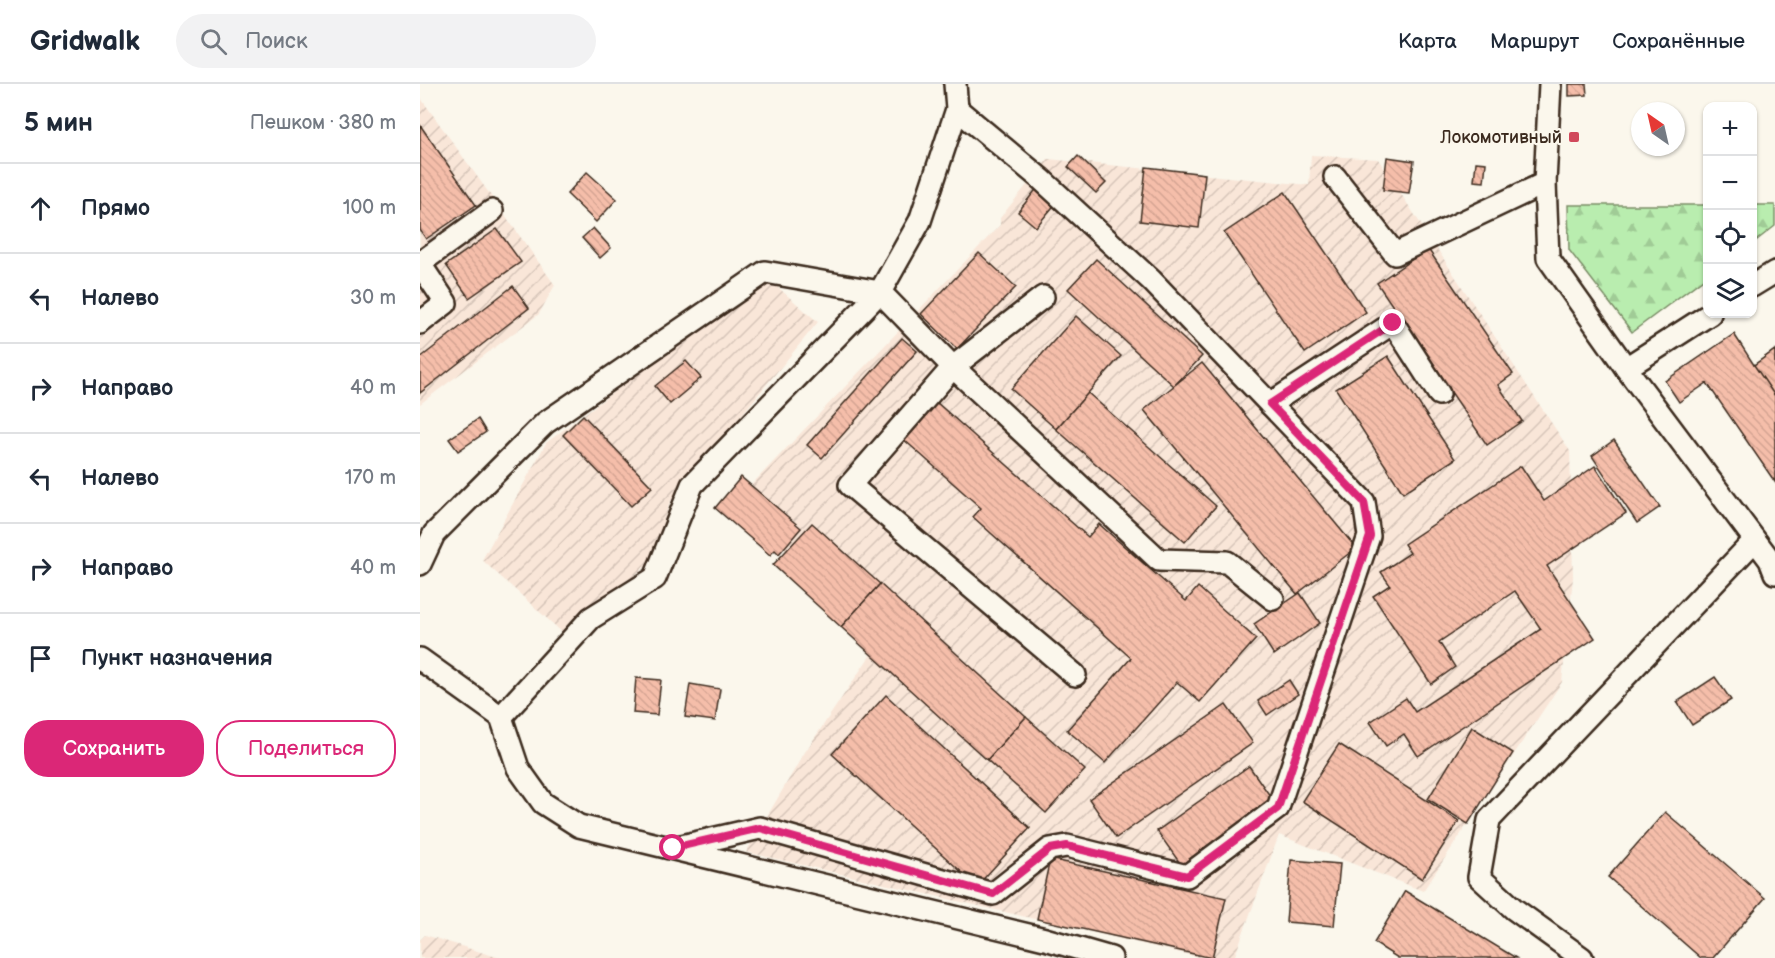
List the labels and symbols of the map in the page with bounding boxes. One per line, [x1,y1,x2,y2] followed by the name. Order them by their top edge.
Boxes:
[1631,102,1685,156] north arrow
[1439,127,1562,148] place label: Локомотивный
[1567,130,1581,144] marker: Локомотивный
[1379,309,1405,335] route end
[659,834,685,860] route start

